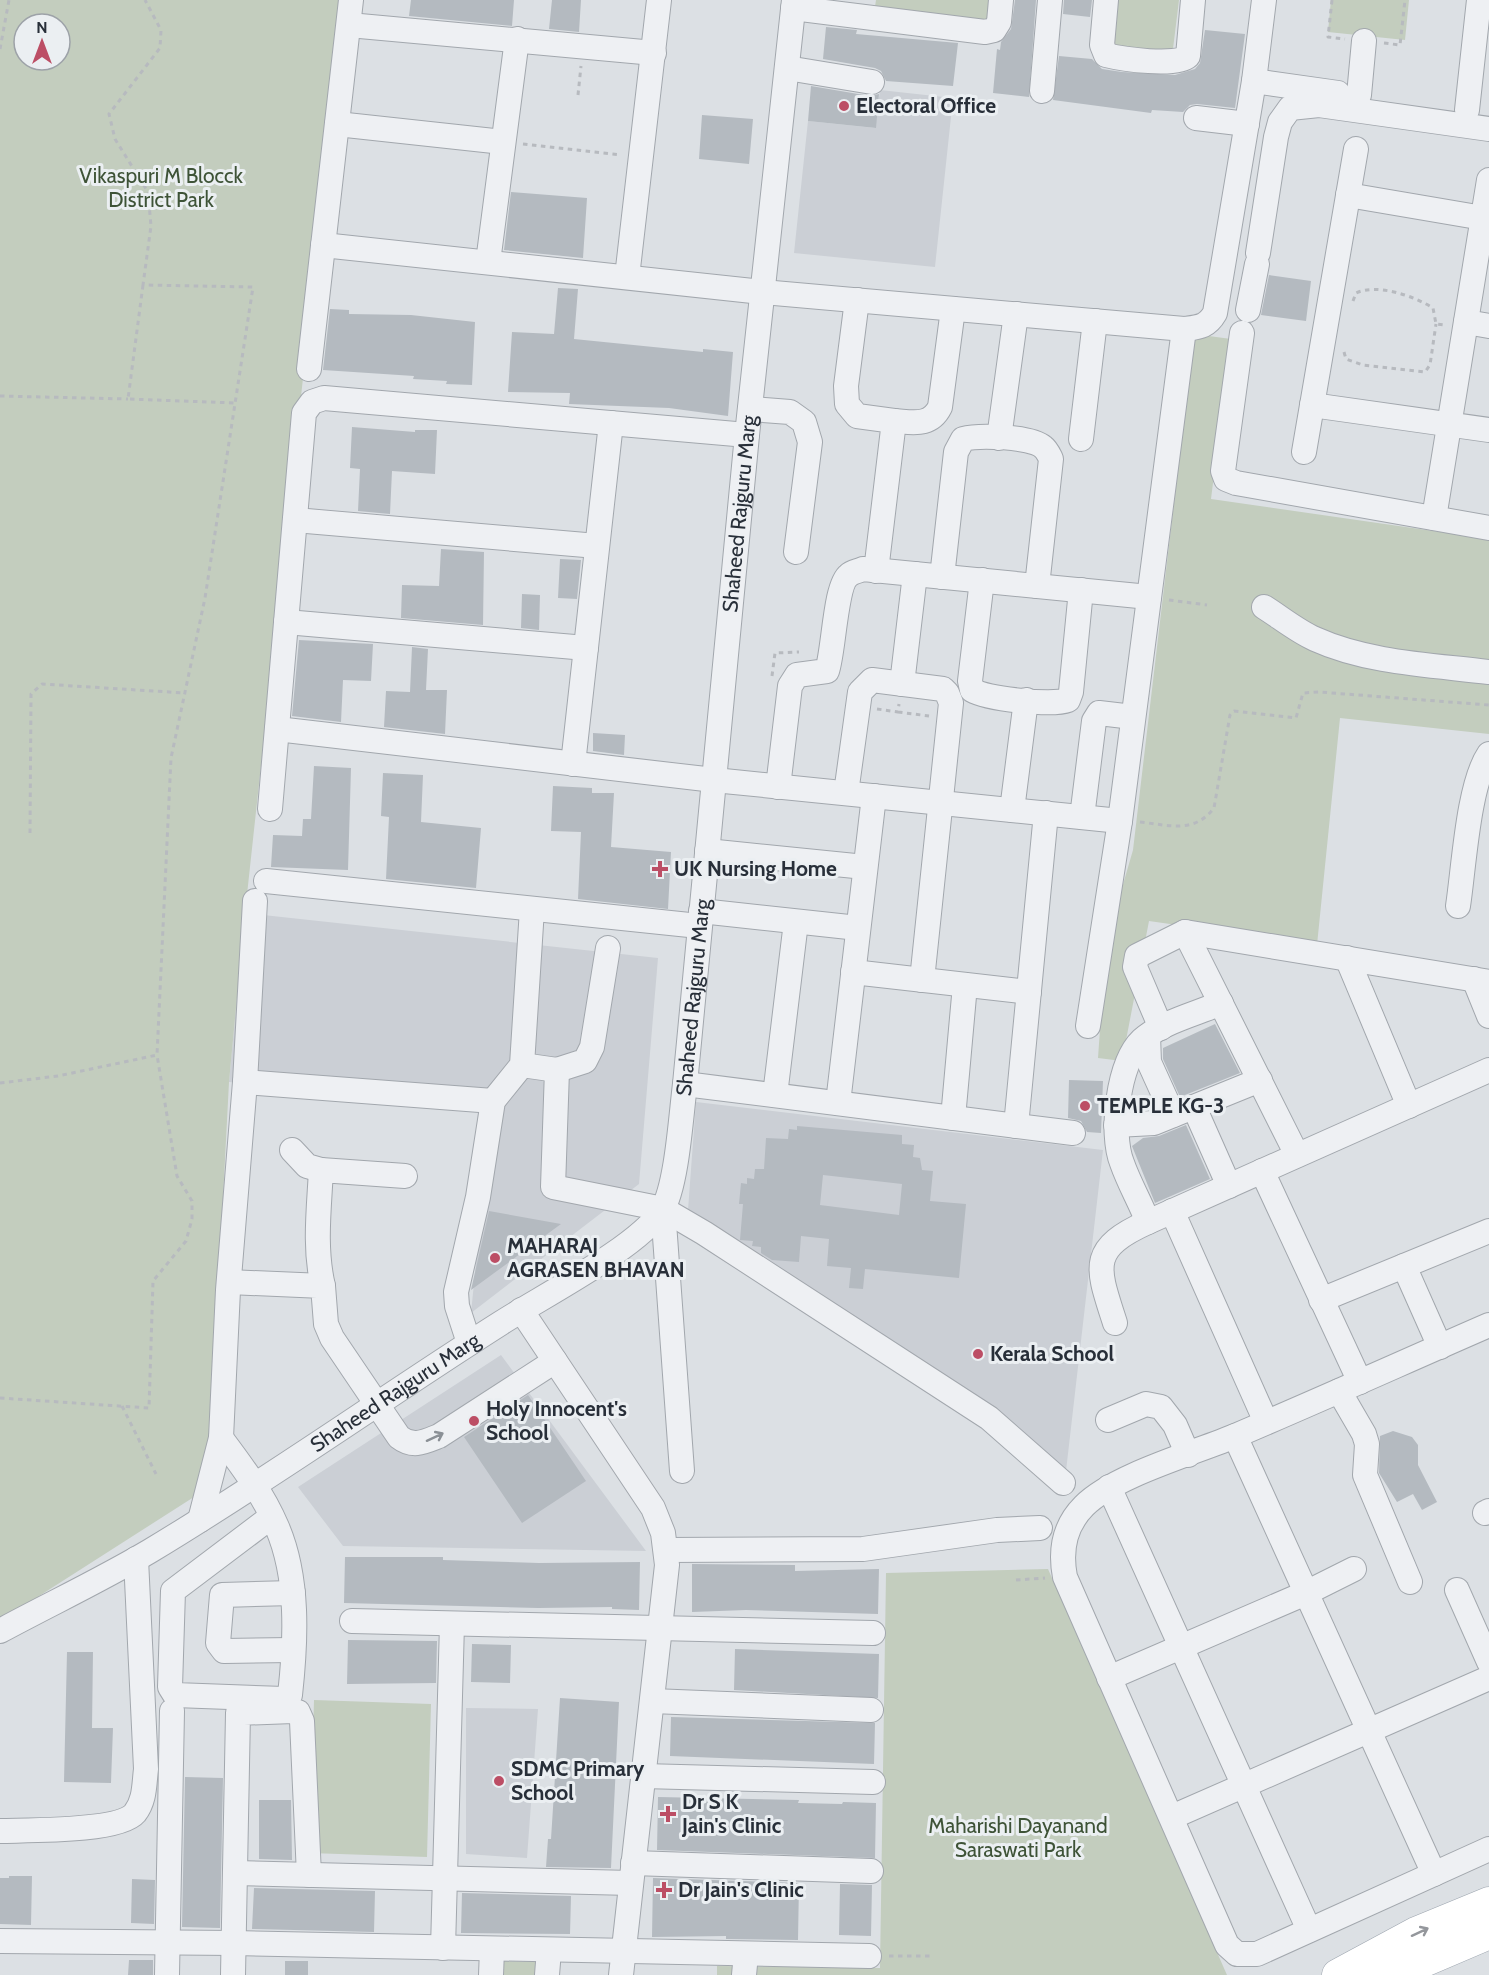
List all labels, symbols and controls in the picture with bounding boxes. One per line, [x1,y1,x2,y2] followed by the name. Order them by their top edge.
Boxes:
[12,12,72,72] north arrow
[36,18,48,37] text: N
[856,93,996,118] place label: Electoral Office
[837,99,851,113] marker: Electoral Office
[79,163,243,212] park label: Vikaspuri M Blocck District Park
[717,413,761,613] street label: Shaheed Rajguru Marg
[674,856,837,881] place label: UK Nursing Home
[651,860,669,878] marker: UK Nursing Home
[671,897,715,1097] street label: Shaheed Rajguru Marg
[1097,1093,1224,1118] place label: TEMPLE KG-3
[1078,1099,1092,1113] marker: TEMPLE KG-3
[507,1233,685,1282] place label: MAHARAJ AGRASEN BHAVAN
[488,1251,502,1265] marker: MAHARAJ AGRASEN BHAVAN
[305,1327,485,1457] street label: Shaheed Rajguru Marg
[990,1341,1114,1366] place label: Kerala School
[971,1347,985,1361] marker: Kerala School
[486,1396,627,1445] place label: Holy Innocent's School
[467,1414,481,1428] marker: Holy Innocent's School
[426,1430,444,1442] one-way arrow
[511,1756,645,1805] place label: SDMC Primary School
[492,1774,506,1788] marker: SDMC Primary School
[681,1789,782,1838] place label: Dr S K Jain's Clinic
[659,1805,677,1823] marker: Dr S K Jain's Clinic
[928,1813,1108,1862] park label: Maharishi Dayanand Saraswati Park
[678,1877,804,1902] place label: Dr Jain's Clinic
[655,1881,673,1899] marker: Dr Jain's Clinic
[1411,1925,1429,1937] one-way arrow

